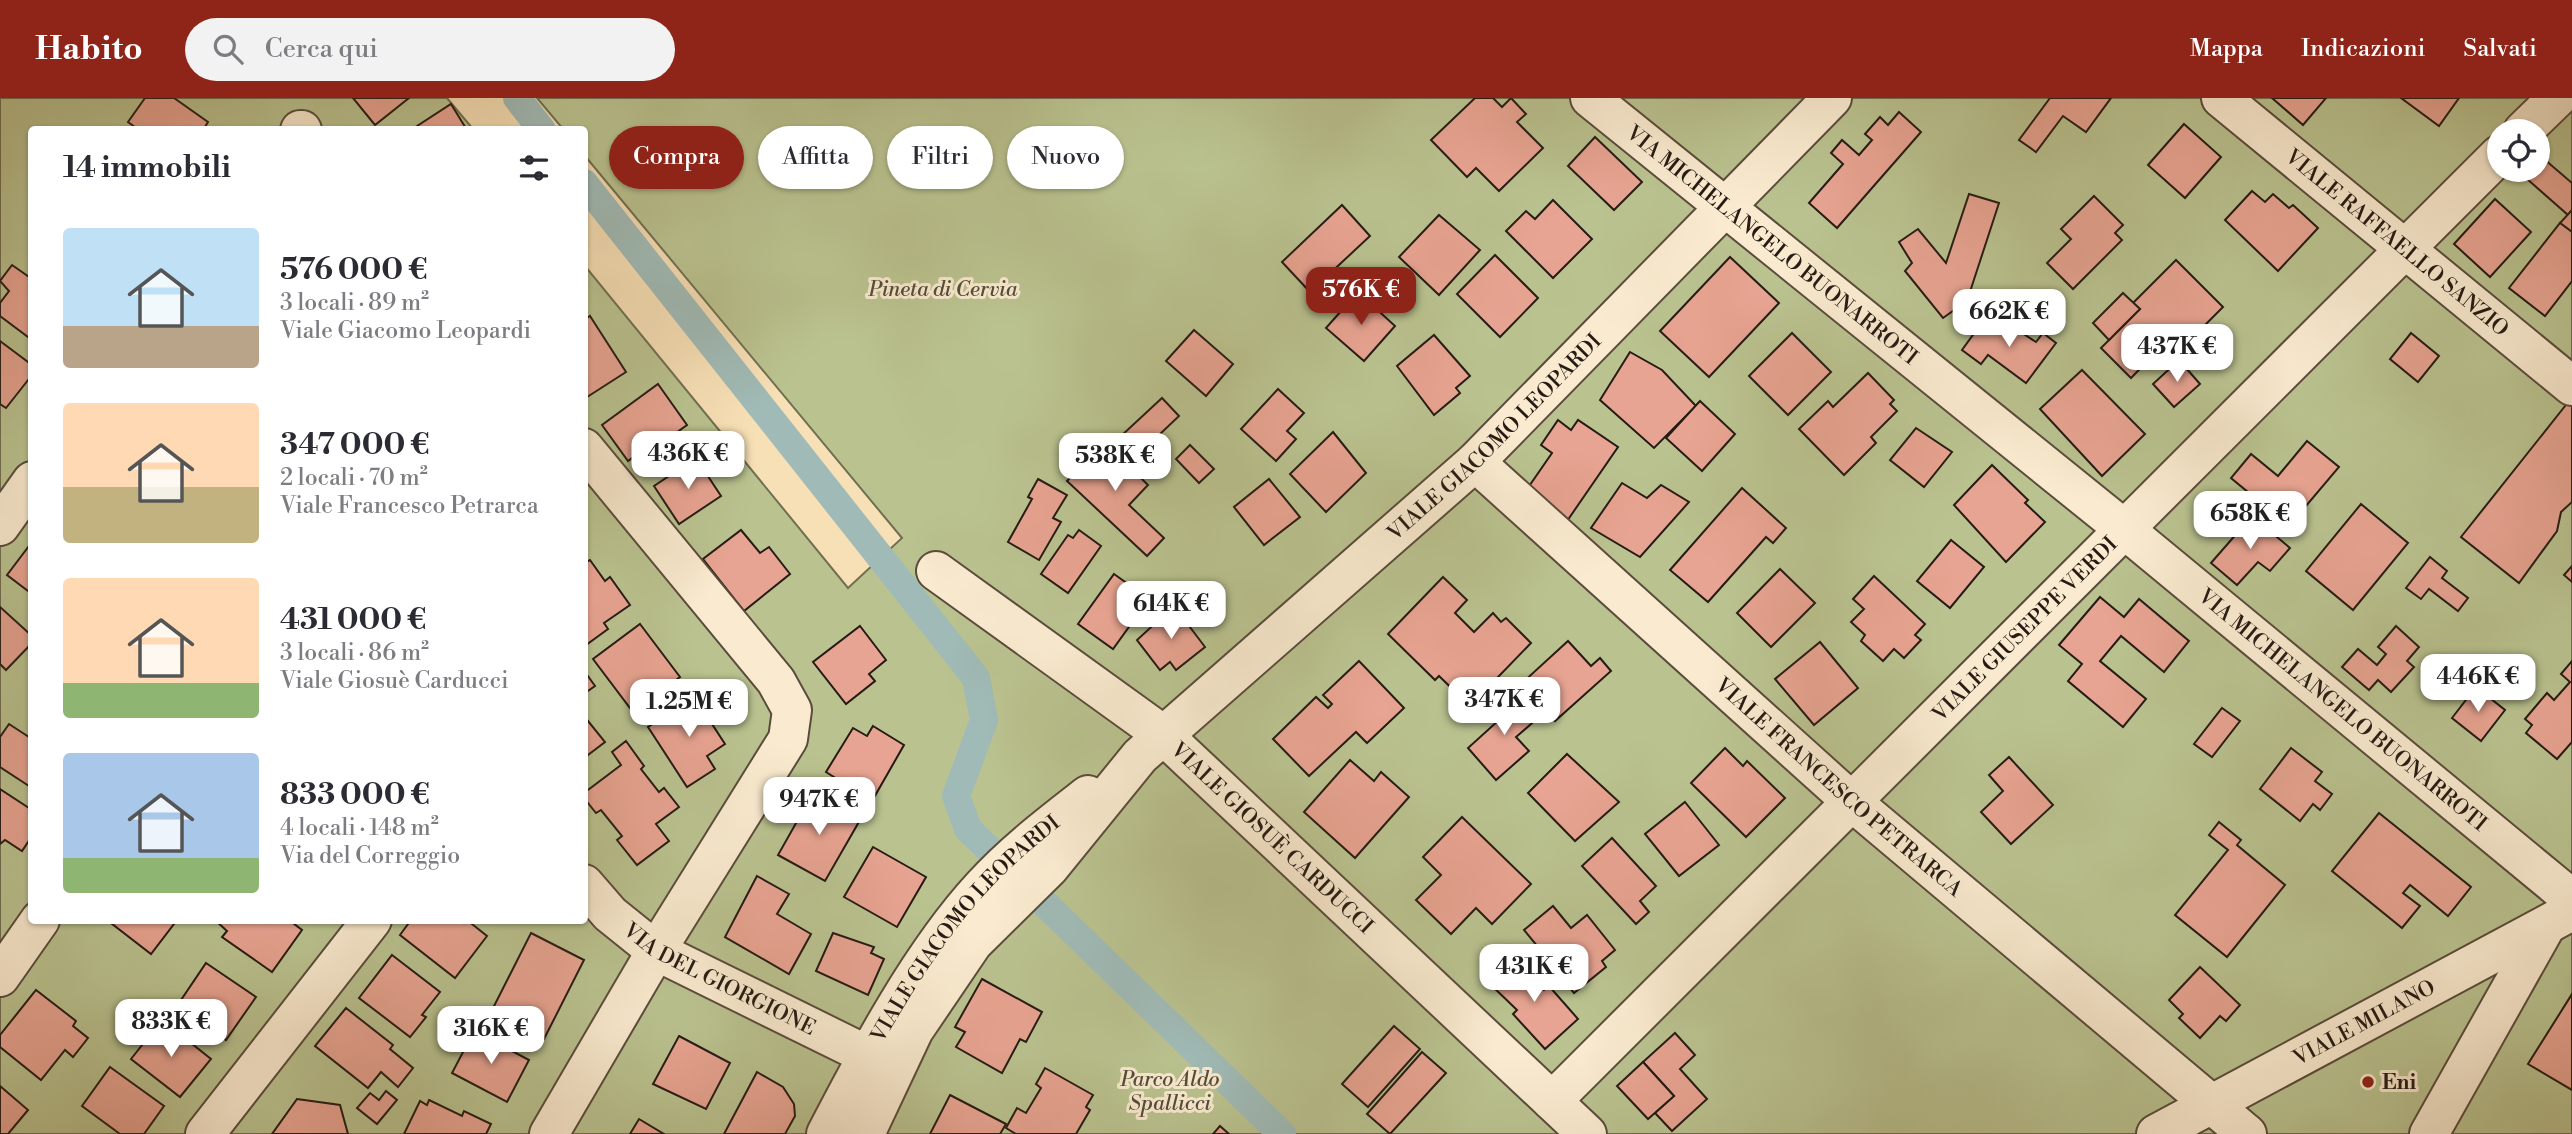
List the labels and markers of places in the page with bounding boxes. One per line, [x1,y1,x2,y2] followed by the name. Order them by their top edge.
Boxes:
[1304,268,1418,327] pin: 576K €
[1952,289,2066,349] pin: 662K €
[2120,324,2234,384] pin: 437K €
[631,432,745,491] pin: 436K €
[1058,434,1172,493] pin: 538K €
[2193,491,2307,551] pin: 658K €
[1114,582,1228,641] pin: 614K €
[2421,654,2535,714] pin: 446K €
[1447,678,1561,737] pin: 347K €
[624,680,754,739] pin: 1.25M €
[762,778,876,837] pin: 947K €
[1477,944,1591,1004] pin: 431K €
[114,1000,228,1059] pin: 833K €
[434,1006,548,1066] pin: 316K €
[2382,1070,2417,1096] place label: Eni
[2360,1074,2376,1090] marker: Eni

